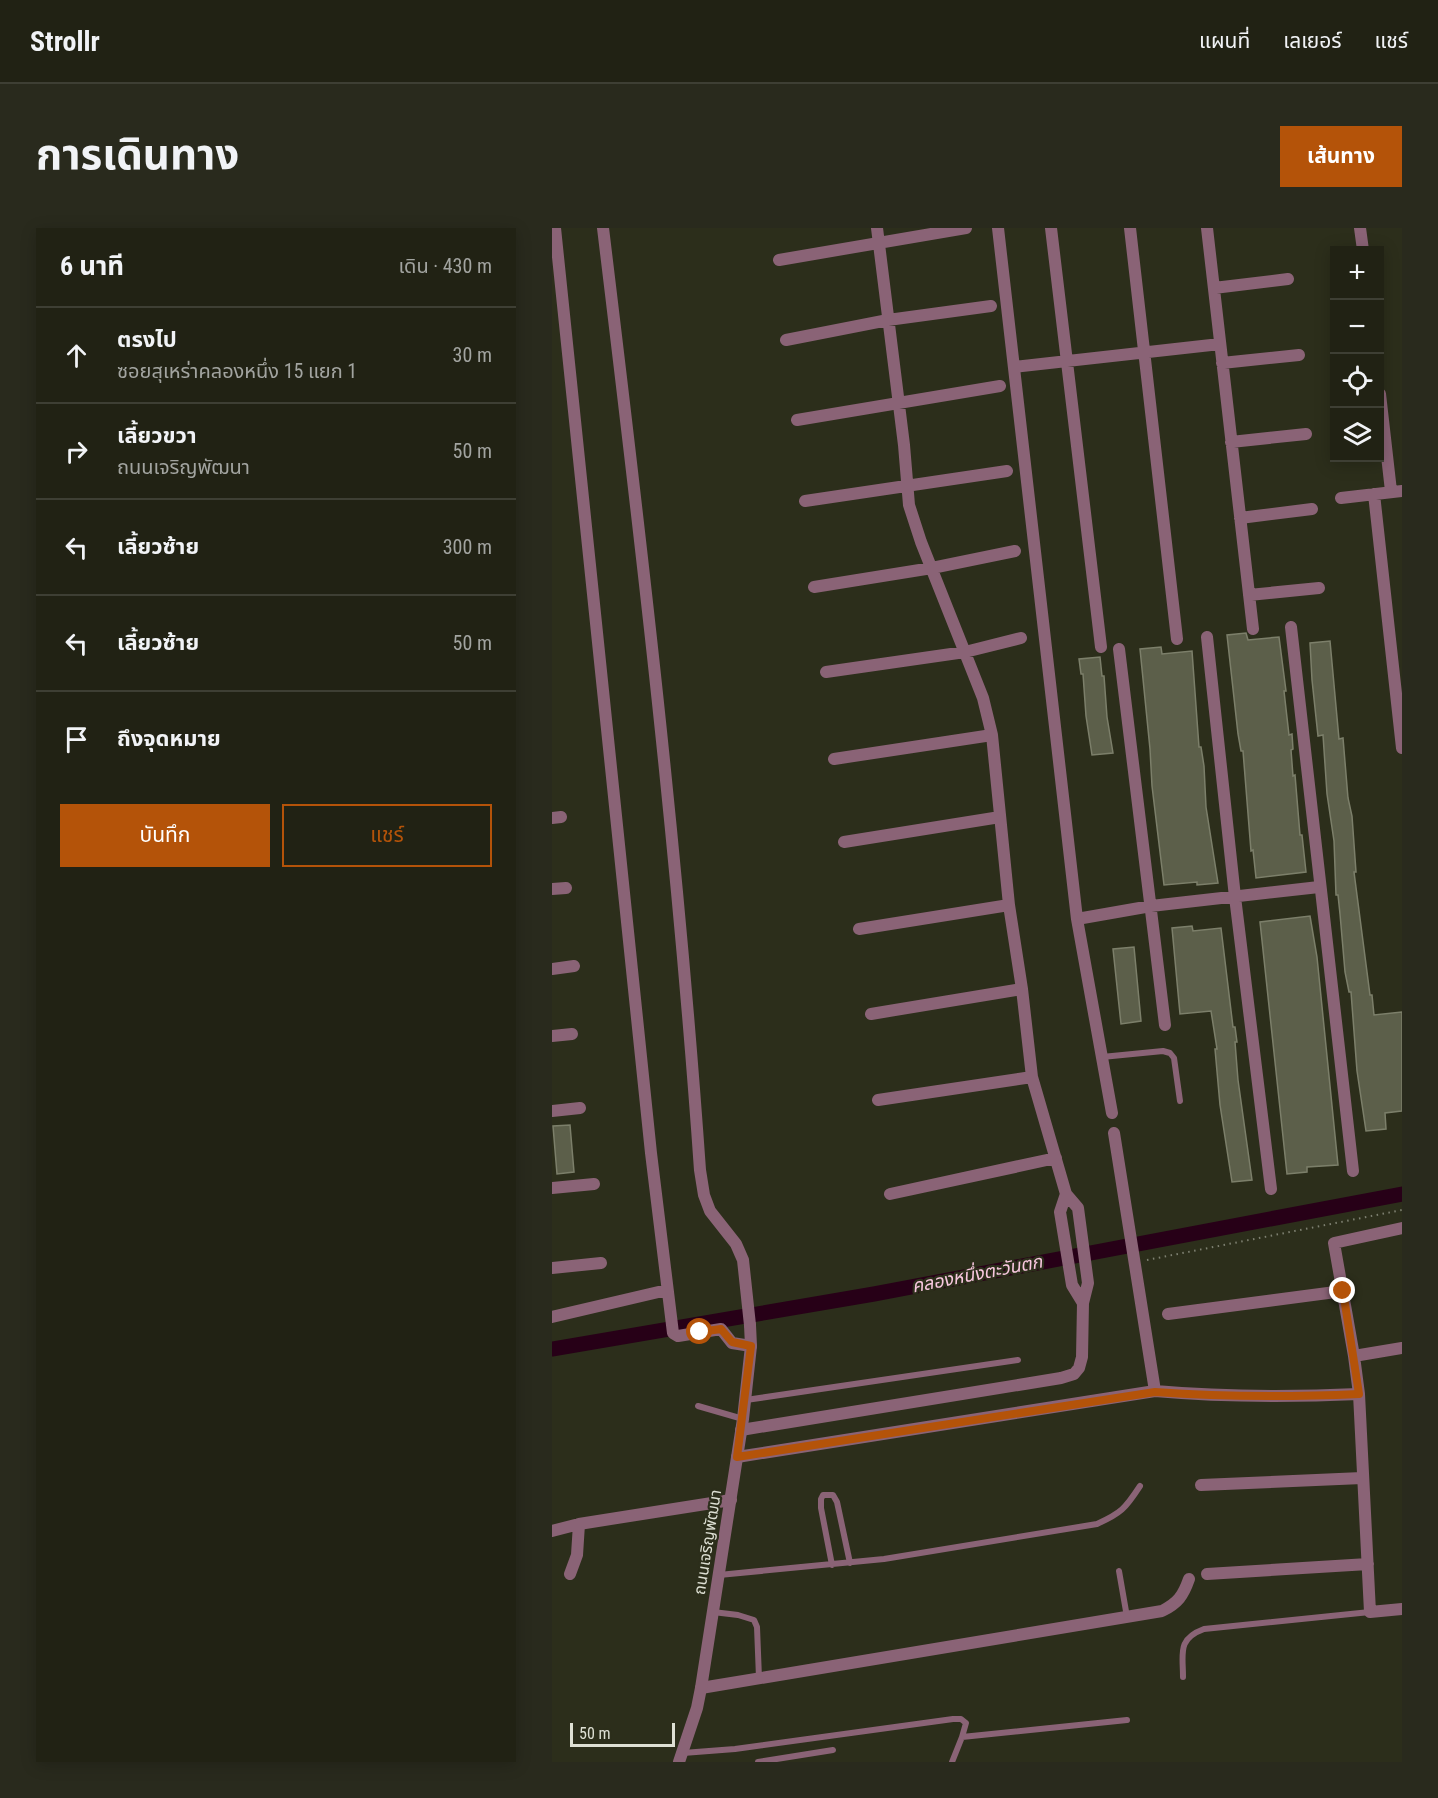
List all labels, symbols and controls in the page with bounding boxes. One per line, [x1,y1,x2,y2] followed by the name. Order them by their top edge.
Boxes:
[30,25,100,58] text: Strollr
[1199,29,1250,53] text: แผนที่
[1283,29,1342,53] text: เลเยอร์
[1375,29,1408,53] text: แชร์
[1280,126,1402,187] button: เส้นทาง
[36,130,239,179] text: การเดินทาง
[1330,246,1384,462] map controls
[1330,246,1384,300] button: +
[60,251,124,281] text: 6 นาที
[398,254,492,278] text: เดิน · 430 m
[1330,300,1384,354] button: −
[117,327,177,352] text: ตรงไป
[60,339,93,372] icon: ahead
[453,343,492,367] text: 30 m
[1330,354,1384,408] button: locate
[117,359,357,383] text: ซอยสุเหร่าคลองหนึ่ง 15 แยก 1
[1330,408,1384,462] button: layers
[117,423,197,448] text: เลี้ยวขวา
[60,435,93,468] icon: right
[453,439,492,463] text: 50 m
[117,455,250,479] text: ถนนเจริญพัฒนา
[60,531,93,564] icon: left
[117,534,199,559] text: เลี้ยวซ้าย
[443,535,492,559] text: 300 m
[60,627,93,660] icon: left
[117,630,199,655] text: เลี้ยวซ้าย
[453,631,492,655] text: 50 m
[60,723,93,756] icon: arrive
[117,726,221,751] text: ถึงจุดหมาย
[60,804,270,867] button: บันทึก
[282,804,492,867] button: แชร์
[910,1248,1045,1296] water label: คลองหนึ่งตะวันตก
[1329,1277,1355,1303] route end
[686,1318,712,1344] route start
[690,1488,725,1596] street label: ถนนเจริญพัฒนา
[570,1720,675,1748] scale bar
[579,1724,611,1743] text: 50 m

